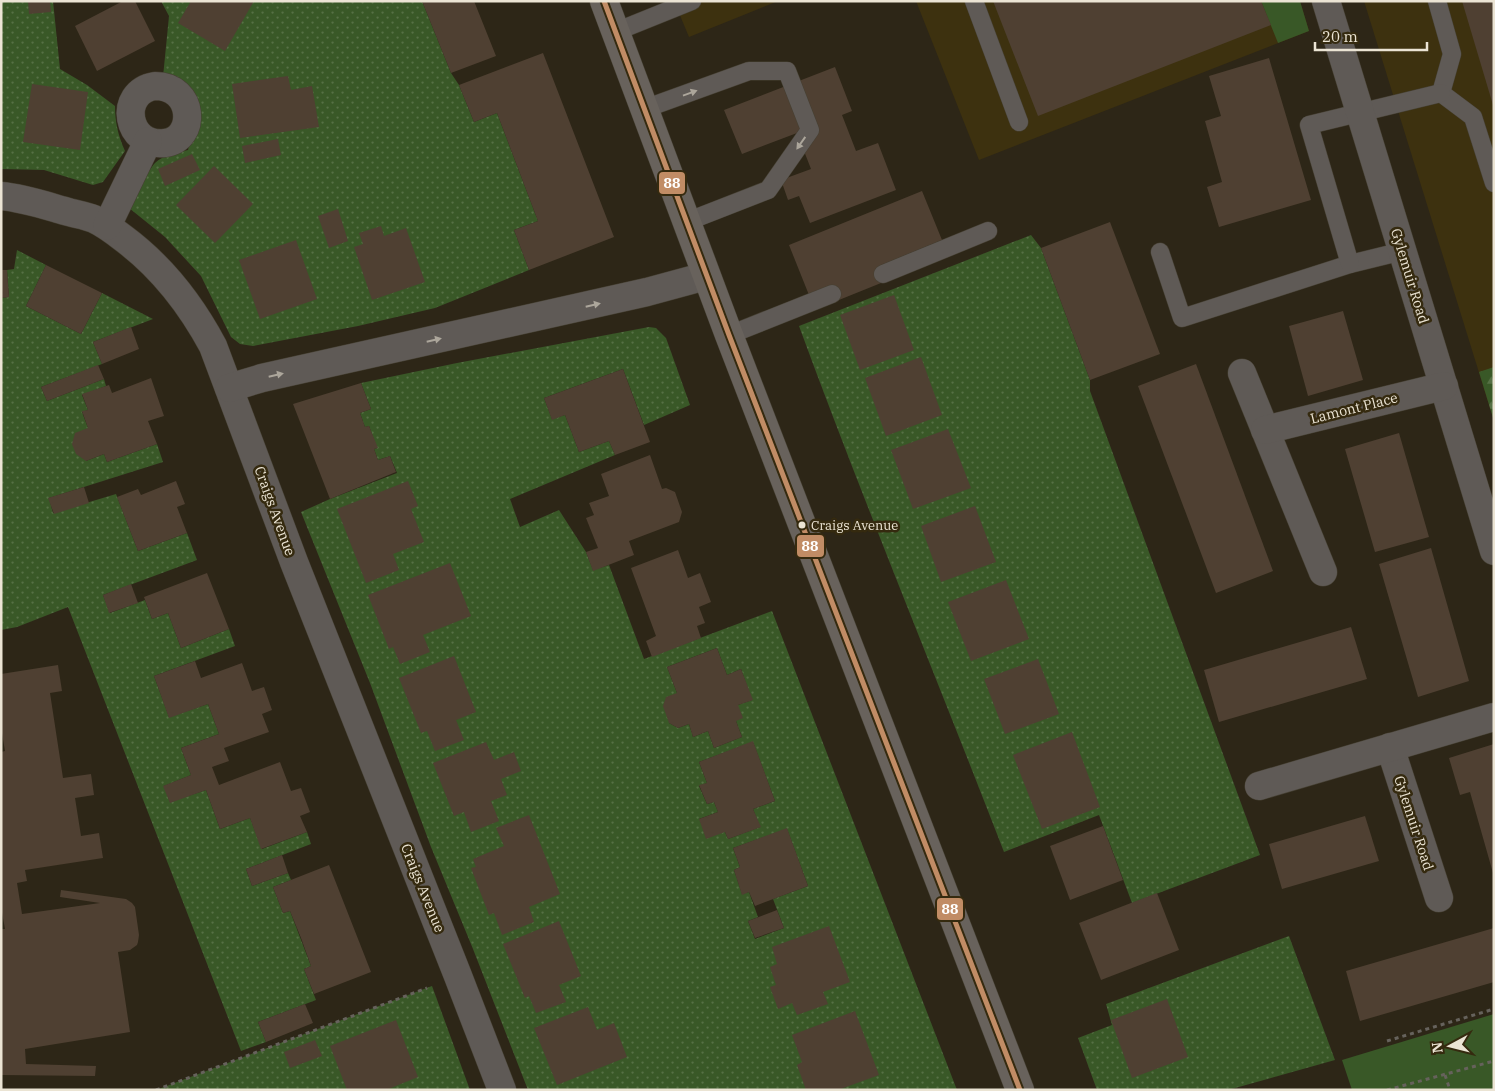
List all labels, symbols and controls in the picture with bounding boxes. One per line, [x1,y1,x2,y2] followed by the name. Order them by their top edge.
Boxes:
[1315,20,1428,52] scale bar
[1322,27,1358,46] text: 20 m
[683,89,698,97] one-way arrow
[796,136,806,150] one-way arrow
[658,171,686,195] line badge: 88
[664,174,680,192] text: 88
[1387,226,1433,326] street label: Gylemuir Road
[585,300,601,308] one-way arrow
[427,336,442,344] one-way arrow
[268,371,283,379] one-way arrow
[1308,388,1400,428] street label: Lamont Place
[250,464,300,558] street label: Craigs Avenue
[811,517,898,534] place label: Craigs Avenue
[797,520,807,530] marker: Craigs Avenue
[796,534,825,558] line badge: 88
[802,537,818,555] text: 88
[1390,773,1438,873] street label: Gylemuir Road
[397,841,449,935] street label: Craigs Avenue
[936,897,964,921] line badge: 88
[942,900,958,918] text: 88
[1425,1021,1475,1071] north arrow
[1427,1041,1447,1054] text: N

